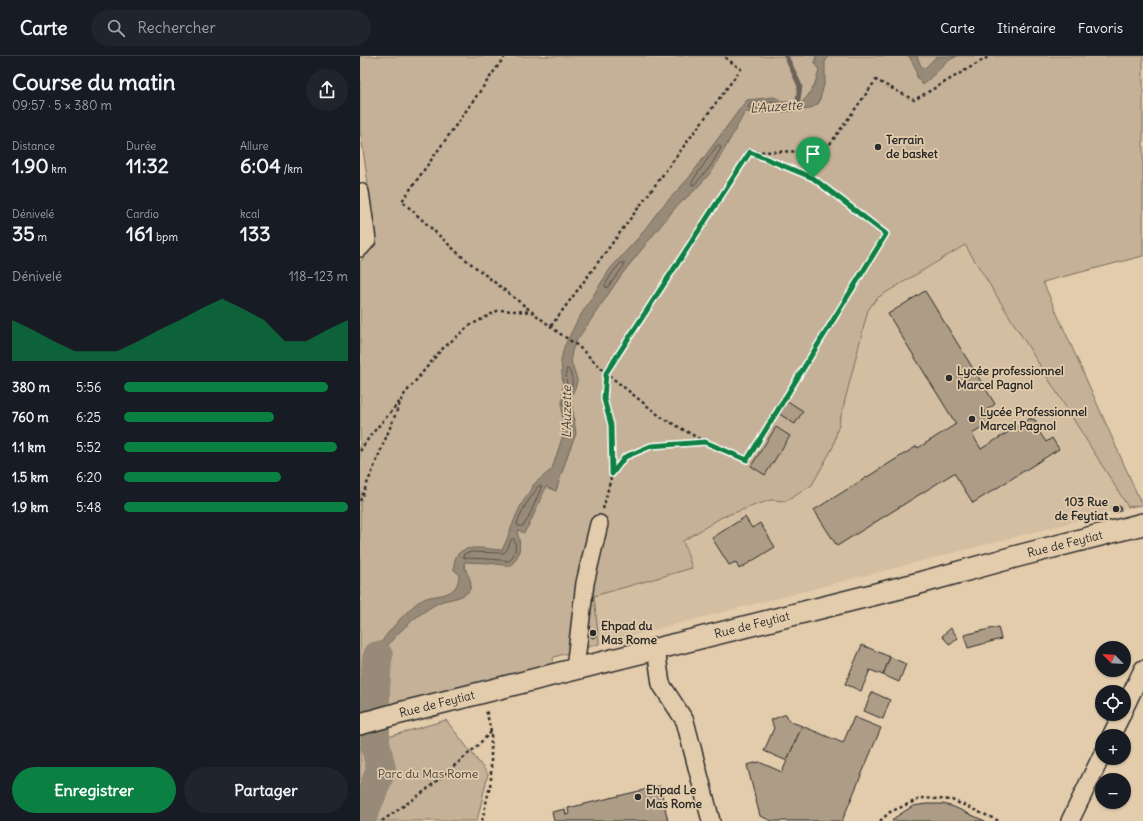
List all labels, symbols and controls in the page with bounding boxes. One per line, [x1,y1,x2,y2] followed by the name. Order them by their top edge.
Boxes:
[91,10,371,46] search box
[20,16,67,40] text: Carte
[105,17,127,39] icon: search
[137,18,216,37] text: Rechercher
[940,19,975,37] text: Carte
[997,19,1056,37] text: Itinéraire
[1078,19,1123,37] text: Favoris
[12,68,176,96] text: Course du matin
[306,69,348,111] button: share
[749,96,804,117] water label: L'Auzette
[12,97,112,114] text: 09:57 · 5 × 380 m
[886,132,939,161] place label: Terrain de basket
[796,137,830,178] pin
[12,139,55,153] text: Distance
[126,139,156,153] text: Durée
[240,139,269,153] text: Allure
[873,142,883,152] marker: Terrain de basket
[802,143,824,165] icon: arrive
[12,153,49,178] text: 1.90
[126,153,169,178] text: 11:32
[240,153,281,178] text: 6:04
[49,162,67,176] text: km
[281,162,303,176] text: /km
[12,207,54,221] text: Dénivelé
[126,207,159,221] text: Cardio
[240,207,260,221] text: kcal
[12,221,35,246] text: 35
[126,221,153,246] text: 161
[240,221,271,246] text: 133
[35,230,47,244] text: m
[153,230,178,244] text: bpm
[12,268,62,285] text: Dénivelé
[289,268,348,285] text: 118–123 m
[957,363,1064,393] place label: Lycée professionnel Marcel Pagnol
[944,373,954,383] marker: Lycée professionnel Marcel Pagnol
[12,379,50,396] text: 380 m
[76,379,101,396] text: 5:56
[558,385,575,438] water label: L'Auzette
[980,404,1087,434] place label: Lycée Professionnel Marcel Pagnol
[12,409,49,426] text: 760 m
[76,409,101,426] text: 6:25
[967,414,977,424] marker: Lycée Professionnel Marcel Pagnol
[12,439,46,456] text: 1.1 km
[76,439,101,456] text: 5:52
[12,469,48,486] text: 1.5 km
[76,469,102,486] text: 6:20
[1055,494,1109,524] place label: 103 Rue de Feytiat
[12,499,48,516] text: 1.9 km
[76,499,101,516] text: 5:48
[1111,504,1121,514] marker: 103 Rue de Feytiat
[1026,527,1104,560] street label: Rue de Feytiat
[713,608,791,641] street label: Rue de Feytiat
[601,618,658,647] place label: Ehpad du Mas Rome
[588,628,598,638] marker: Ehpad du Mas Rome
[1095,641,1131,677] north arrow
[1095,641,1131,809] map controls
[1095,685,1131,721] button: locate
[398,687,476,720] street label: Rue de Feytiat
[1095,729,1131,765] button: +
[378,766,478,781] park label: Parc du Mas Rome
[12,767,176,813] button: Enregistrer
[184,767,348,813] button: Partager
[1095,773,1131,809] button: −
[646,782,703,811] place label: Ehpad Le Mas Rome
[633,792,643,802] marker: Ehpad Le Mas Rome

